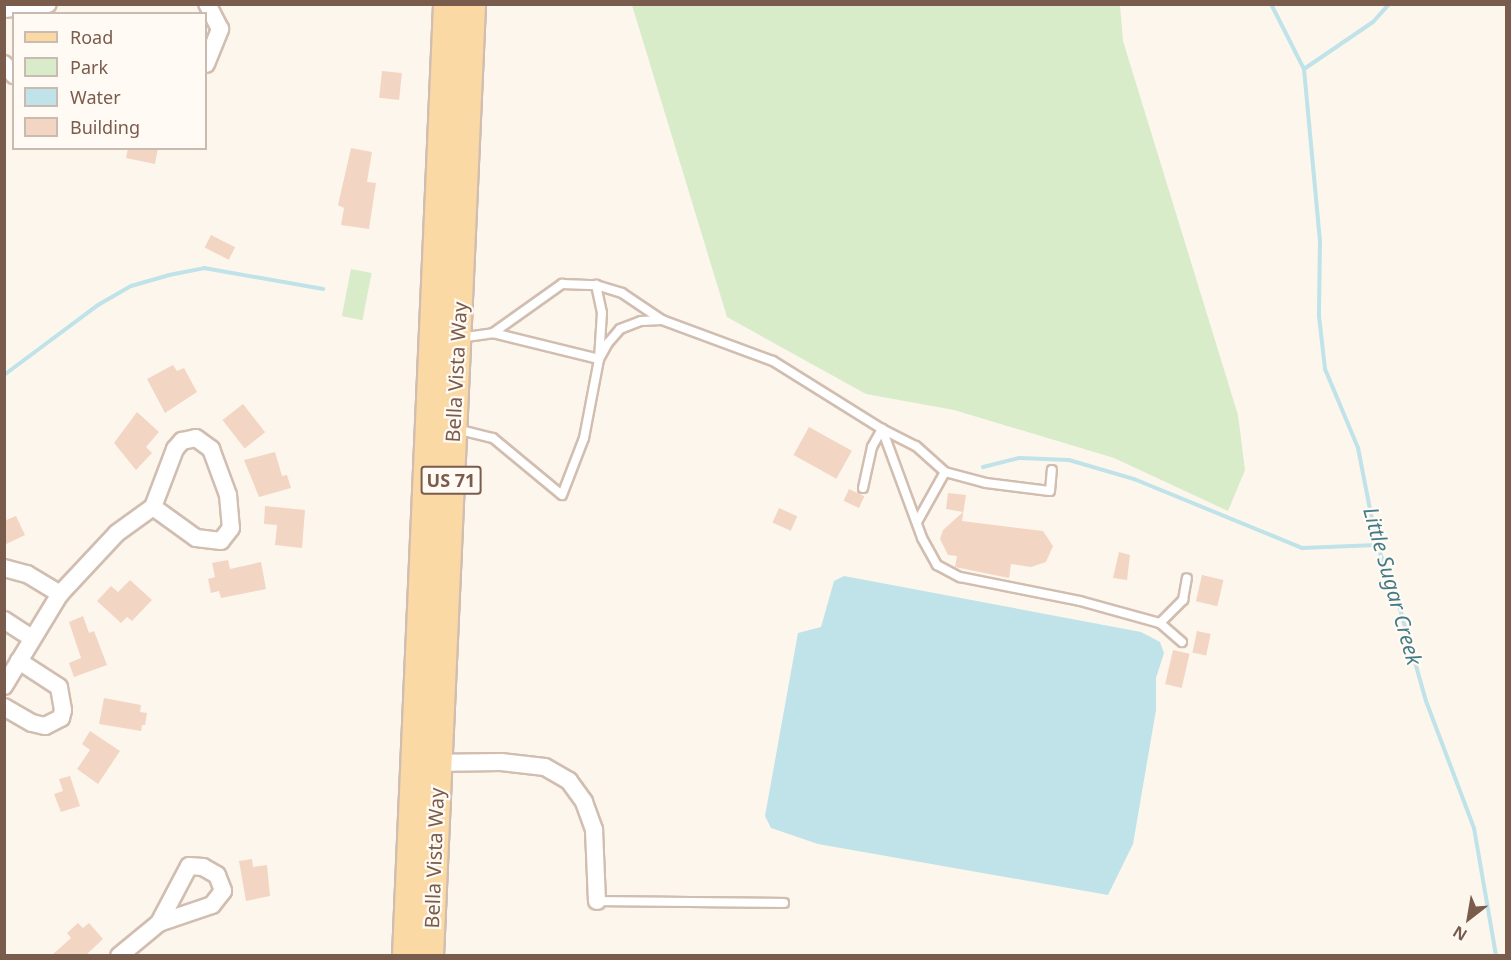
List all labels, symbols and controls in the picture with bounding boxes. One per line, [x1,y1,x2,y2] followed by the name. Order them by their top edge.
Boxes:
[12,12,207,150] legend
[70,25,113,49] text: Road
[70,55,108,79] text: Park
[70,85,121,109] text: Water
[70,115,140,139] text: Building
[440,301,472,443] street label: Bella Vista Way
[420,465,482,495] road number: US 71
[1358,504,1428,668] water label: Little Sugar Creek
[420,787,448,929] street label: Bella Vista Way
[1439,888,1499,948] north arrow
[1448,921,1471,946] text: N

